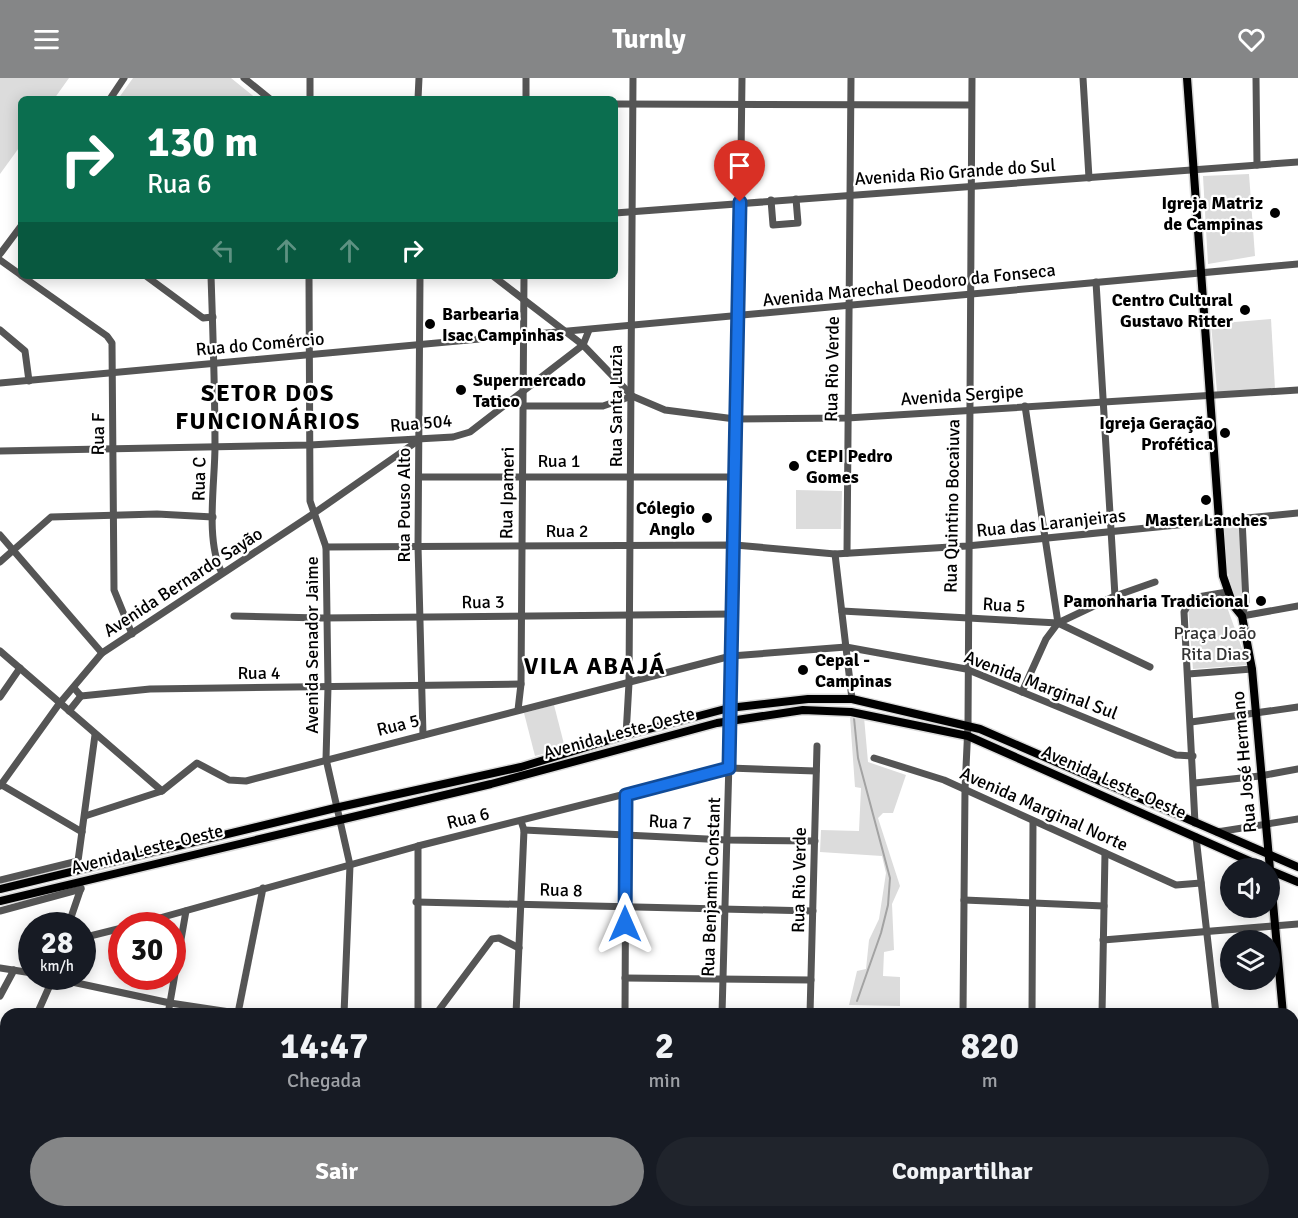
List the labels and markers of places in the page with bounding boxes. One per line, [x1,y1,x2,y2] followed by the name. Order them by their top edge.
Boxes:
[714,140,765,202] pin
[1161,192,1263,235] place label: Igreja Matriz de Campinas
[1268,206,1282,220] marker: Igreja Matriz de Campinas
[1112,289,1234,332] place label: Centro Cultural Gustavo Ritter
[442,303,564,346] place label: Barbearia Isac Campinhas
[1238,303,1252,317] marker: Centro Cultural Gustavo Ritter
[423,317,437,331] marker: Barbearia Isac Campinhas
[473,369,586,412] place label: Supermercado Tatico
[454,383,468,397] marker: Supermercado Tatico
[1099,412,1213,455] place label: Igreja Geração Profética
[1218,426,1232,440] marker: Igreja Geração Profética
[806,445,893,488] place label: CEPI Pedro Gomes
[787,459,801,473] marker: CEPI Pedro Gomes
[1199,493,1213,507] marker: Master Lanches
[636,497,695,540] place label: Cólegio Anglo
[1145,509,1267,531] place label: Master Lanches
[700,511,714,525] marker: Cólegio Anglo
[1063,590,1249,612] place label: Pamonharia Tradicional
[1254,594,1268,608] marker: Pamonharia Tradicional
[815,649,892,692] place label: Cepal - Campinas
[796,663,810,677] marker: Cepal - Campinas

